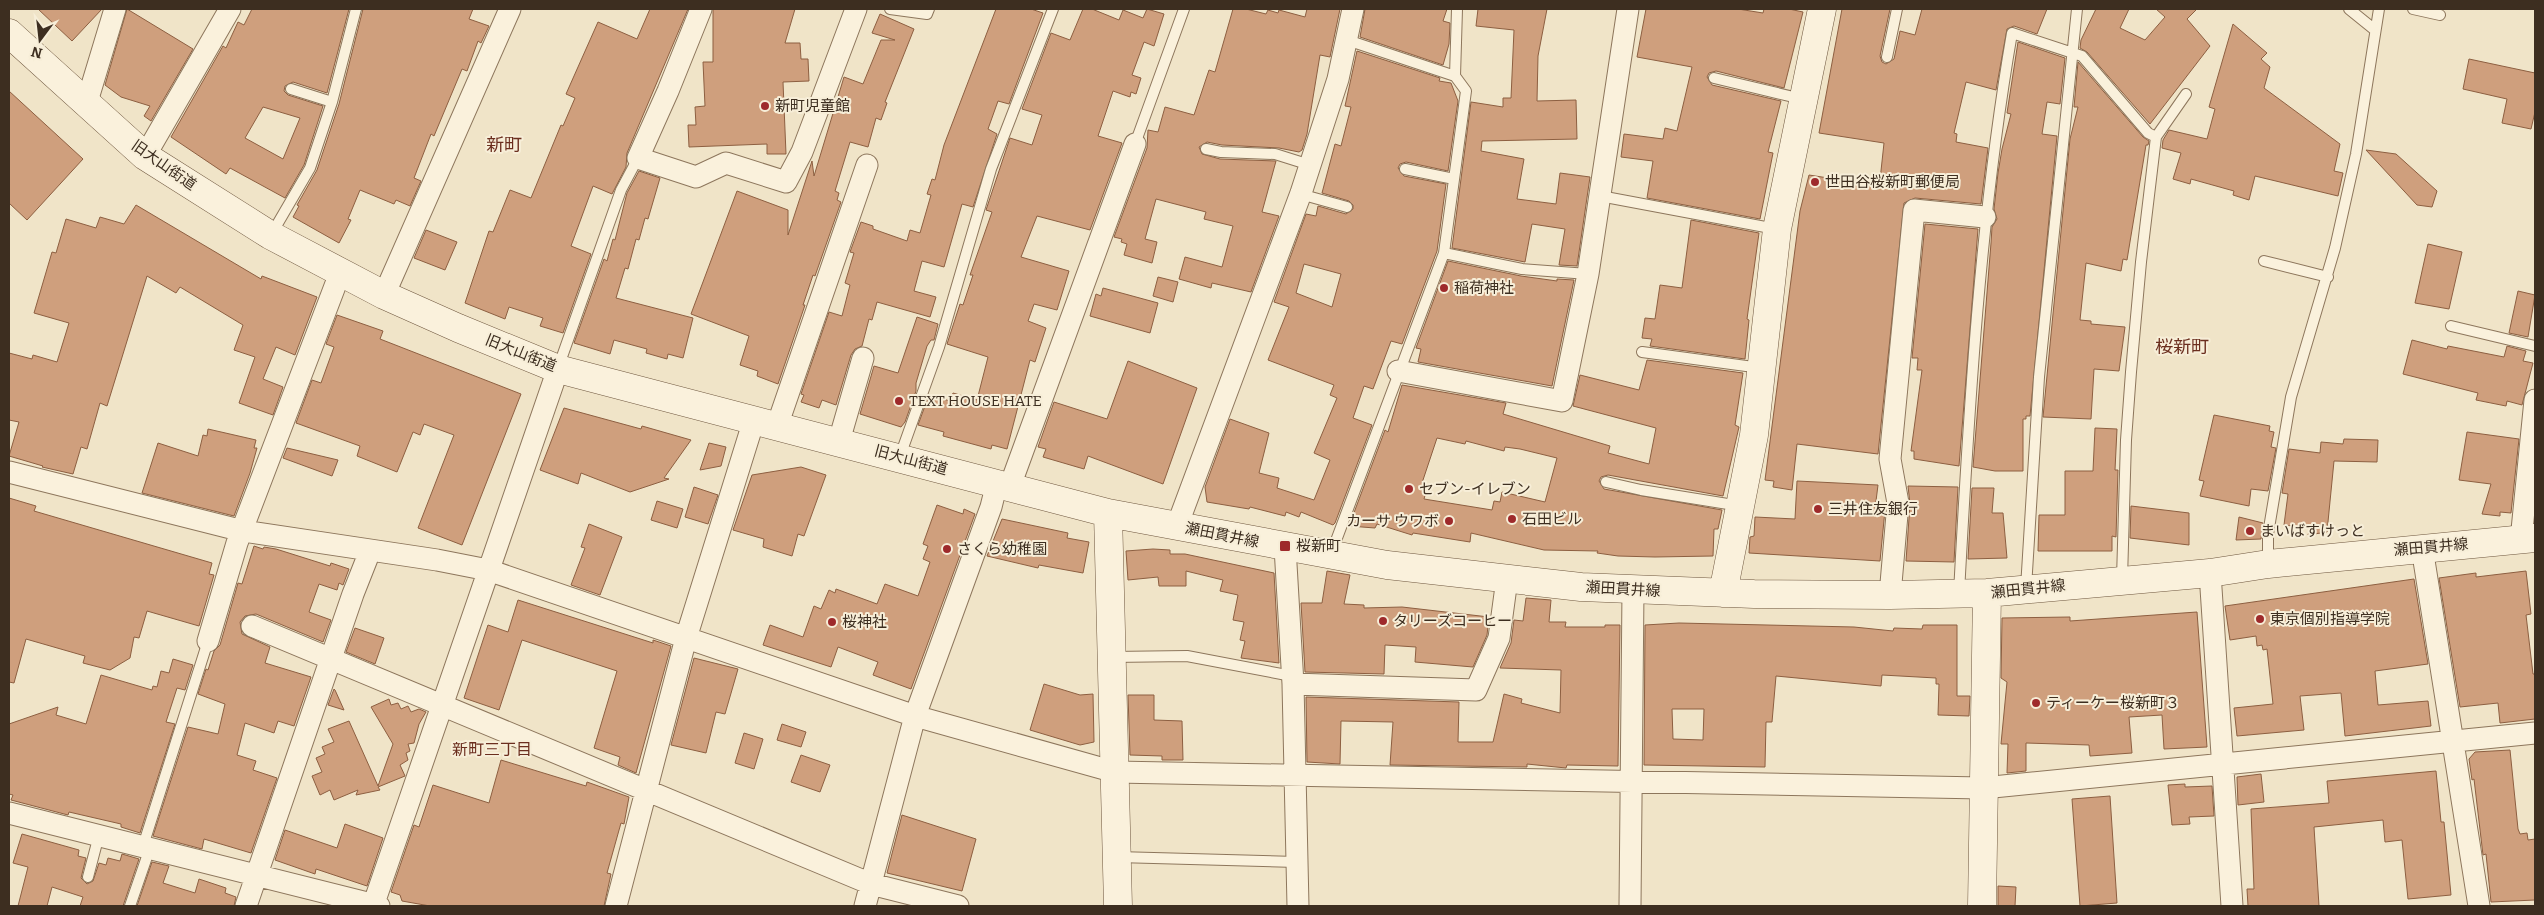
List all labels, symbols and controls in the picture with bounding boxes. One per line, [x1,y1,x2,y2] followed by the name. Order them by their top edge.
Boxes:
[15,15,65,65] north arrow
[29,42,44,62] text: N
[775,97,850,115] place label: 新町児童館
[759,100,771,112] marker: 新町児童館
[486,134,522,156] district label: 新町
[128,136,200,194] street label: 旧大山街道
[1825,173,1960,191] place label: 世田谷桜新町郵便局
[1809,176,1821,188] marker: 世田谷桜新町郵便局
[1454,279,1514,297] place label: 稲荷神社
[1438,282,1450,294] marker: 稲荷神社
[483,331,559,375] street label: 旧大山街道
[2155,336,2209,358] district label: 桜新町
[909,392,1042,410] place label: TEXT HOUSE HATE
[893,395,905,407] marker: TEXT HOUSE HATE
[872,442,950,478] street label: 旧大山街道
[1419,480,1531,498] place label: セブン-イレブン
[1403,483,1415,495] marker: セブン-イレブン
[1828,500,1918,518] place label: 三井住友銀行
[1812,503,1824,515] marker: 三井住友銀行
[1522,510,1582,528] place label: 石田ビル
[1346,512,1439,530] place label: カーサ ウワボ
[1506,513,1518,525] marker: 石田ビル
[1443,515,1455,527] marker: カーサ ウワボ
[1183,519,1261,551] street label: 瀬田貫井線
[2260,522,2365,540] place label: まいばすけっと
[2244,525,2256,537] marker: まいばすけっと
[2393,535,2469,559] street label: 瀬田貫井線
[1296,537,1341,555] place label: 桜新町
[1278,539,1292,553] marker: 桜新町
[957,540,1047,558] place label: さくら幼稚園
[941,543,953,555] marker: さくら幼稚園
[1990,576,2066,602] street label: 瀬田貫井線
[1585,578,1661,600] street label: 瀬田貫井線
[2270,610,2390,628] place label: 東京個別指導学院
[1393,612,1512,630] place label: タリーズコーヒー
[842,613,887,631] place label: 桜神社
[2254,613,2266,625] marker: 東京個別指導学院
[1377,615,1389,627] marker: タリーズコーヒー
[826,616,838,628] marker: 桜神社
[2046,694,2180,712] place label: ティーケー桜新町３
[2030,697,2042,709] marker: ティーケー桜新町３
[452,740,532,759] district label: 新町三丁目

